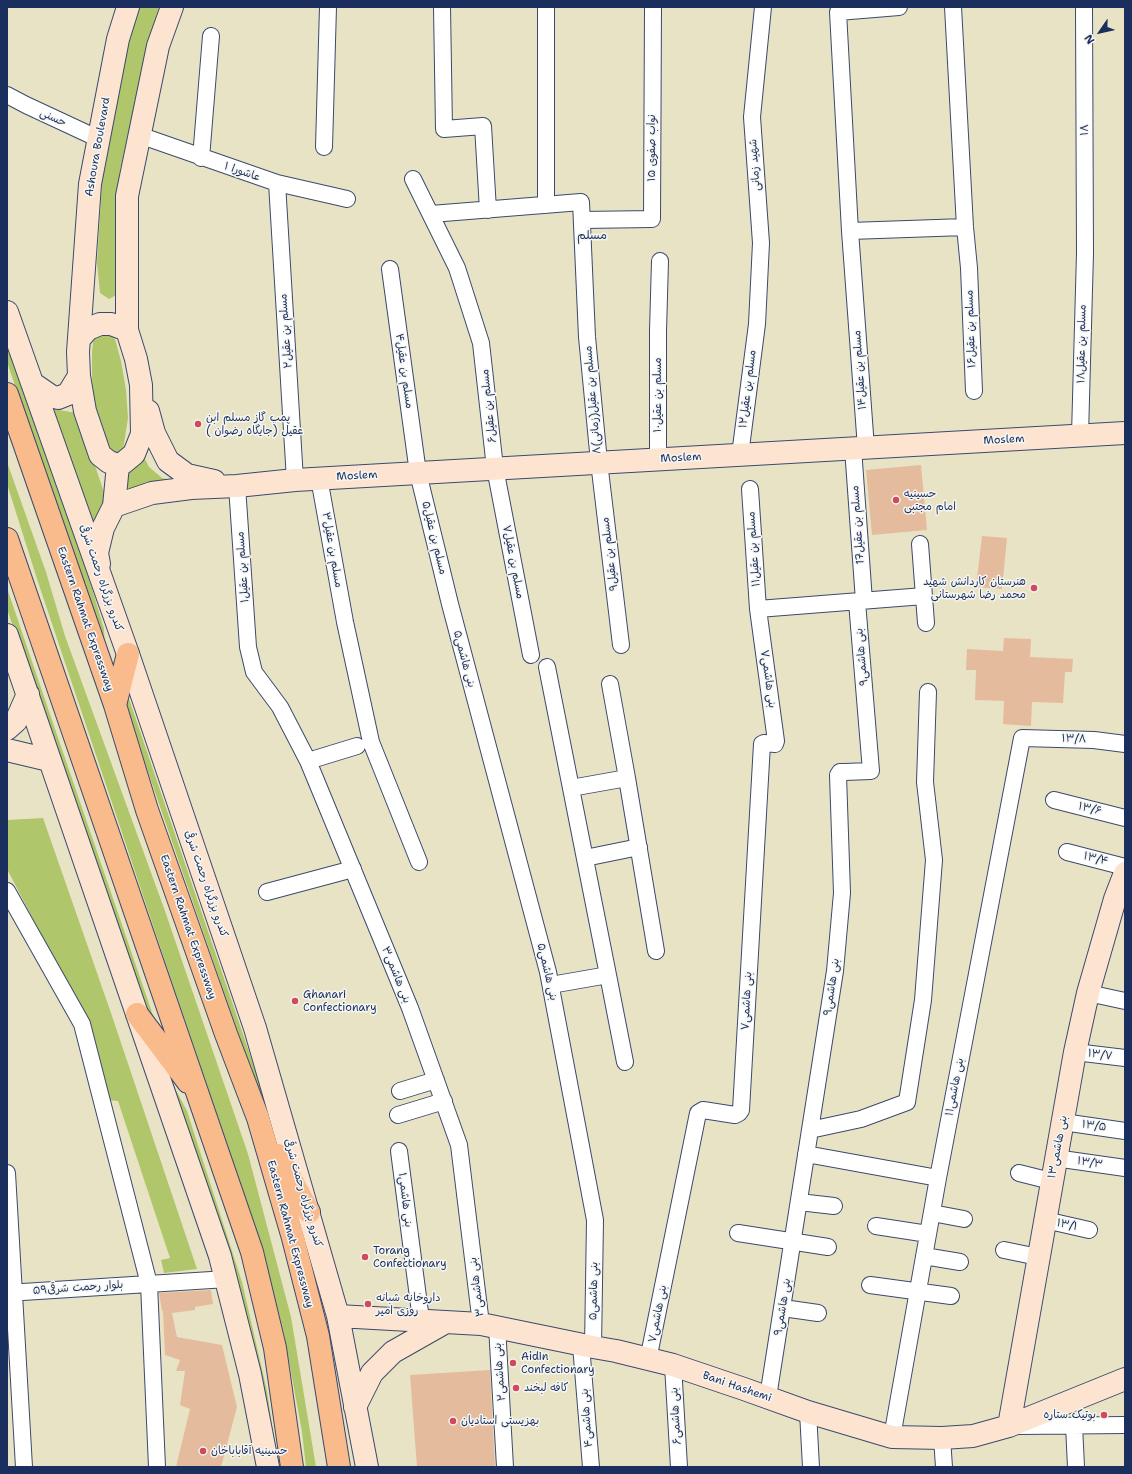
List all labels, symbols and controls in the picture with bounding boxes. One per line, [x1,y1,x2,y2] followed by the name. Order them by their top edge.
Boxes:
[1080,12,1120,52] north arrow
[1081,31,1098,47] text: N
[83,96,113,198] street label: Ashoura Boulevard
[38,106,68,130] street label: حسنی
[645,114,659,182] street label: نواب صفوی ۱۵
[1078,124,1092,136] street label: ۱۸
[747,139,763,191] street label: شهید زمانی
[222,160,262,184] street label: عاشورا ۱
[577,229,607,243] district label: مسلم
[963,290,979,368] street label: مسلم بن عقیل۱۶
[277,293,295,369] street label: مسلم بن عقیل۲
[1075,304,1089,384] street label: مسلم بن عقیل۱۸
[851,330,869,410] street label: مسلم بن عقیل۱۴
[392,333,416,409] street label: مسلم بن عقیل۴
[582,345,604,455] street label: ۸مسلم بن عقیل(زمانی)
[737,349,759,429] street label: مسلم بن عقیل۱۲
[651,358,665,432] street label: مسلم بن عقیل۱۰
[479,368,499,444] street label: مسلم بن عقیل۶
[206,411,303,437] place label: پمپ گاز مسلم ابن عقیل (جایگاه رضوان )
[193,419,203,429] marker: پمپ گاز مسلم ابن عقیل (جایگاه رضوان )
[983,432,1025,448] street label: Moslem
[660,450,702,466] street label: Moslem
[336,468,378,484] street label: Moslem
[849,485,867,565] street label: مسلم بن عقیل17
[904,487,956,513] place label: حسینیه امام مجتبی
[891,495,901,505] marker: حسینیه امام مجتبی
[419,500,449,576] street label: مسلم بن عقیل۵
[319,511,345,589] street label: مسلم بن عقیل۳
[745,511,763,587] street label: مسلم بن عقیل۱۱
[599,516,621,592] street label: مسلم بن عقیل۹
[76,523,126,633] street label: کندرو بزرگراه رحمت شرقی
[499,524,527,600] street label: مسلم بن عقیل۷
[234,531,252,603] street label: مسلم بن عقیل۱
[54,545,116,693] street label: Eastern Rahmat Expressway
[923,575,1026,601] place label: هنرستان کاردانش شهید محمد رضا شهرستانی
[1029,583,1039,593] marker: هنرستان کاردانش شهید محمد رضا شهرستانی
[853,628,871,686] street label: بنی هاشمی۹
[450,629,478,689] street label: بنی هاشمی۵
[757,649,779,709] street label: بنی هاشمی۷
[1061,732,1087,746] street label: ۱۳/۸
[1077,800,1103,818] street label: ۱۳/۶
[181,829,231,939] street label: کندرو بزرگراه رحمت شرقی
[1082,850,1110,868] street label: ۱۳/۴
[157,853,219,1001] street label: Eastern Rahmat Expressway
[534,942,560,1002] street label: بنی هاشمی۵
[379,945,413,1005] street label: بنی هاشمی۳
[821,957,843,1017] street label: بنی هاشمی۹
[739,971,755,1031] street label: بنی هاشمی۷
[303,988,377,1014] place label: Ghanari Confectionary
[290,996,300,1006] marker: Ghanari Confectionary
[1087,1047,1113,1063] street label: ۱۳/۷
[943,1057,967,1117] street label: بنی هاشمی۱۱
[1045,1114,1071,1180] street label: بنی هاشمی۱۳
[1081,1118,1107,1134] street label: ۱۳/۵
[281,1137,325,1249] street label: کندرو بزرگراه رحمت شرقی
[1076,1154,1104,1172] street label: ۱۳/۳
[264,1159,316,1309] street label: Eastern Rahmat Expressway
[395,1172,415,1228] street label: بنی هاشمی۱
[1055,1216,1079,1234] street label: ۱۳/۱
[373,1244,447,1270] place label: Torang Confectionary
[360,1252,370,1262] marker: Torang Confectionary
[467,1256,487,1318] street label: بنی هاشمی۳
[587,1262,601,1320] street label: بنی هاشمی۵
[772,1277,794,1337] street label: بنی هاشمی۹
[32,1278,124,1298] street label: ۵۹بلوار رحمت شرقی
[646,1284,670,1344] street label: بنی هاشمی۷
[376,1291,441,1317] place label: داروخانه شبانه روزی امیر
[363,1299,373,1309] marker: داروخانه شبانه روزی امیر
[491,1342,509,1402] street label: ۲بنی هاشمی
[521,1350,595,1376] place label: Aidin Confectionary
[508,1358,518,1368] marker: Aidin Confectionary
[701,1369,773,1405] street label: Bani Hashemi
[524,1381,568,1395] place label: کافه لبخند
[511,1383,521,1393] marker: کافه لبخند
[668,1387,684,1445] street label: ۶بنی هاشمی
[578,1388,596,1448] street label: ۴بنی هاشمی
[1043,1408,1096,1422] place label: بوتیک ستاره
[1099,1410,1109,1420] marker: بوتیک ستاره
[461,1414,539,1428] place label: بهزیستی استادیان
[448,1416,458,1426] marker: بهزیستی استادیان
[211,1444,288,1458] place label: حسینیه آقاباباخان
[198,1446,208,1456] marker: حسینیه آقاباباخان

